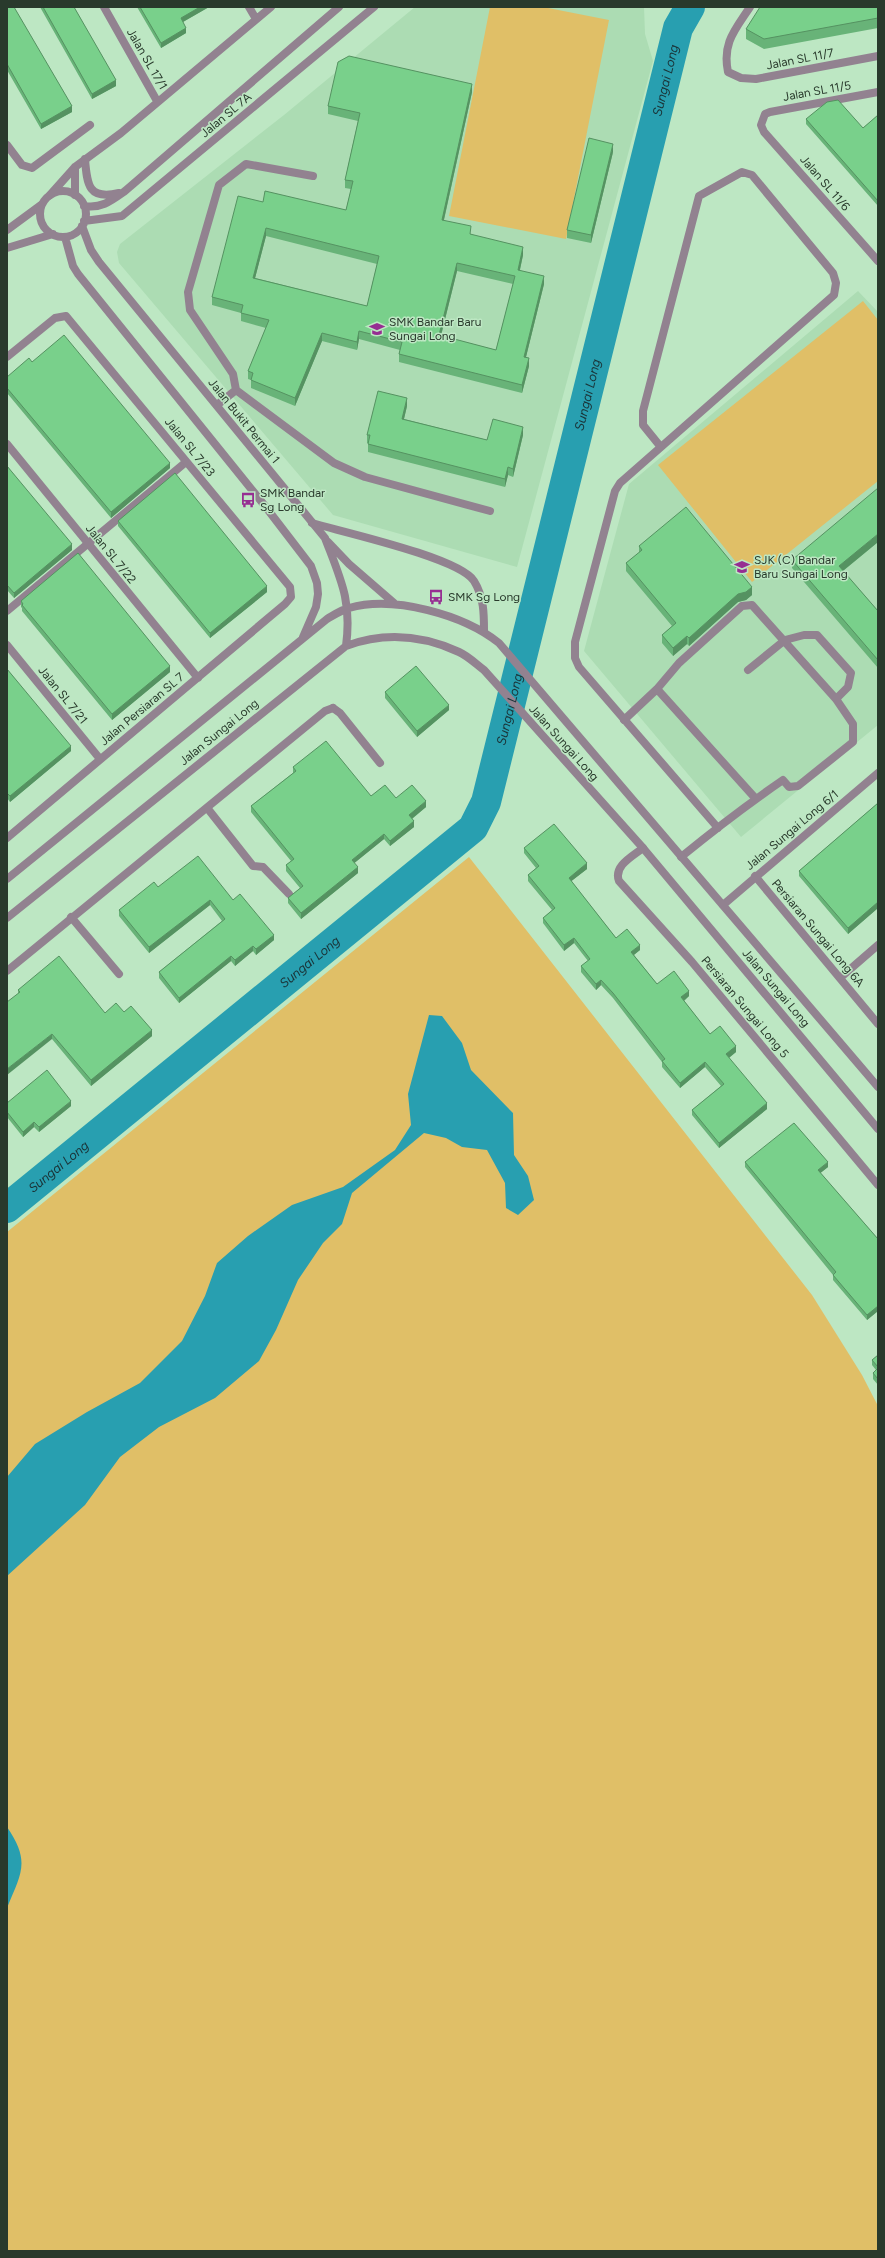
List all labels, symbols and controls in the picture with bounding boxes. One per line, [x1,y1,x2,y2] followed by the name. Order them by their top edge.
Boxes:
[124,26,170,92] street label: Jalan SL 17/1
[649,43,681,118] water label: Sungai Long
[765,46,835,72] street label: Jalan SL 11/7
[782,78,852,104] street label: Jalan SL 11/5
[198,90,254,140] street label: Jalan SL 7A
[797,152,853,214] street label: Jalan SL 11/6
[389,315,481,343] place label: SMK Bandar Baru Sungai Long
[368,320,386,338] school or university icon: SMK Bandar Baru Sungai Long
[571,357,603,432] water label: Sungai Long
[205,376,283,466] street label: Jalan Bukit Permai 1
[162,415,218,479] street label: Jalan SL 7/23
[260,486,325,514] place label: SMK Bandar Sg Long
[239,491,257,509] bus stop icon: SMK Bandar Sg Long
[83,522,139,586] street label: Jalan SL 7/22
[754,553,848,581] place label: SJK (C) Bandar Baru Sungai Long
[733,558,751,576] school or university icon: SJK (C) Bandar Baru Sungai Long
[427,588,445,606] bus stop icon: SMK Sg Long
[448,590,520,604] place label: SMK Sg Long
[36,663,90,727] street label: Jalan SL 7/21
[97,669,187,748] street label: Jalan Persiaran SL 7
[493,671,525,747] water label: Sungai Long
[177,696,261,768] street label: Jalan Sungai Long
[526,702,602,784] street label: Jalan Sungai Long
[743,787,841,873] street label: Jalan Sungai Long 6/1
[769,876,867,990] street label: Persiaran Sungai Long 6A
[276,932,343,990] water label: Sungai Long
[739,946,813,1030] street label: Jalan Sungai Long
[698,953,792,1061] street label: Persiaran Sungai Long 5
[25,1137,92,1195] water label: Sungai Long

